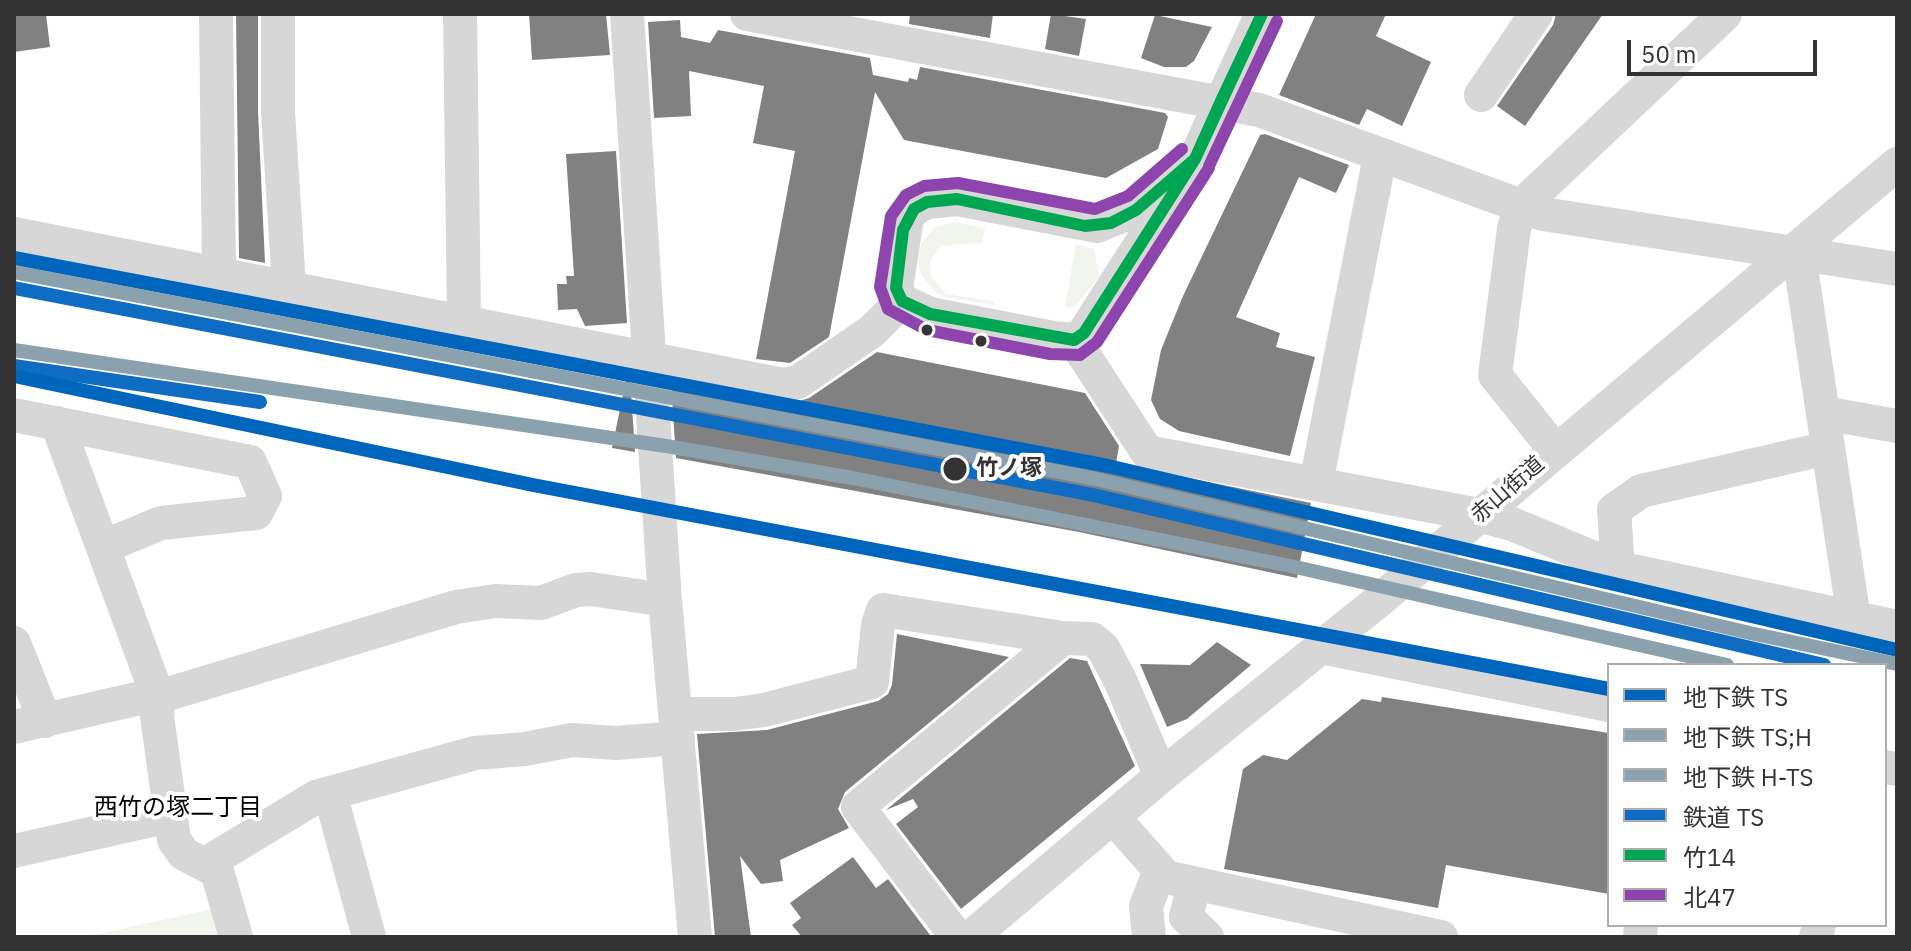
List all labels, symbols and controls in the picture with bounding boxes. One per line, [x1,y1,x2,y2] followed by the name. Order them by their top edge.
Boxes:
[1631,24,1821,74] scale bar
[1641,38,1696,70] text: 50 m
[919,322,935,338] unlabelled marker
[973,333,989,349] unlabelled marker
[1466,451,1550,529] street label: 赤山街道
[941,455,969,483] marker: 竹ノ塚
[976,456,1042,482] place label: 竹ノ塚
[1607,663,1887,927] legend
[1683,681,1788,713] text: 地下鉄 TS
[1683,721,1812,753] text: 地下鉄 TS;H
[1683,761,1813,793] text: 地下鉄 H-TS
[94,794,262,822] district label: 西竹の塚二丁目
[1683,801,1764,833] text: 鉄道 TS
[1683,841,1736,873] text: 竹14
[1683,881,1736,913] text: 北47

